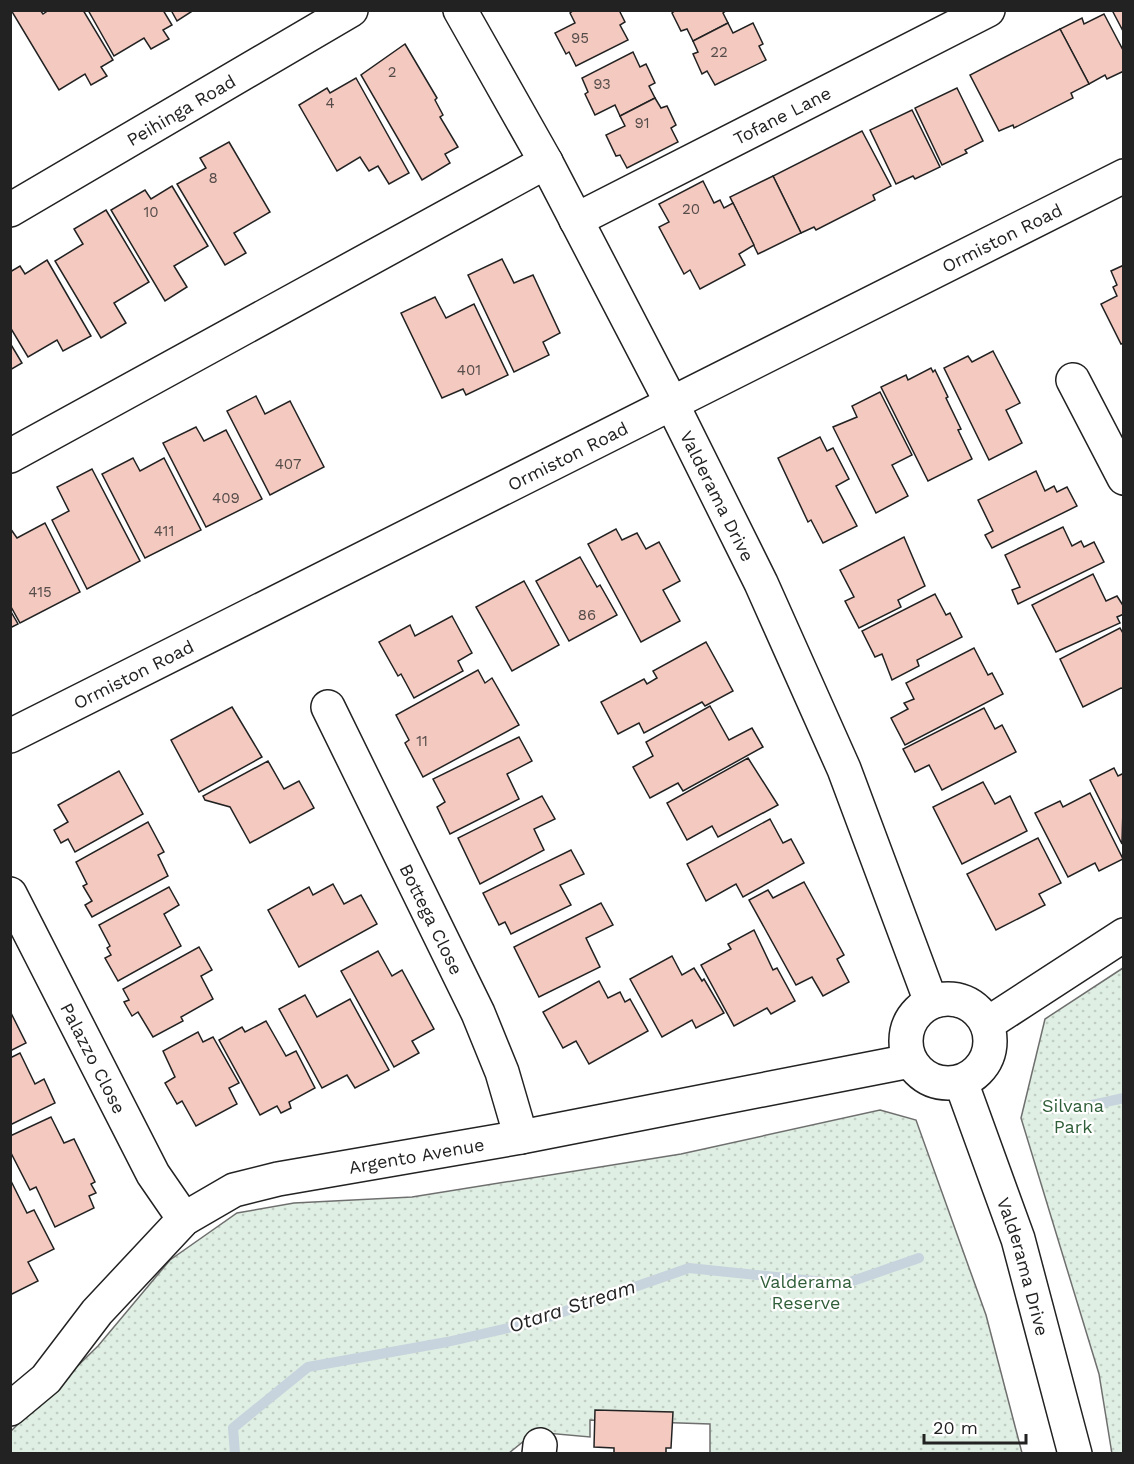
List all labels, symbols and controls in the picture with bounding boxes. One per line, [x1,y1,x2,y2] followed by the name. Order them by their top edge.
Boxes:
[571,29,589,47] house number: 95
[710,43,728,61] house number: 22
[388,63,396,81] house number: 2
[123,70,239,150] street label: Peihinga Road
[593,75,611,93] house number: 93
[730,82,834,149] street label: Tofane Lane
[325,94,335,112] house number: 4
[634,114,650,132] house number: 91
[208,169,218,187] house number: 8
[938,198,1065,276] street label: Ormiston Road
[682,200,700,218] house number: 20
[143,203,159,221] house number: 10
[457,361,481,379] house number: 401
[504,417,631,495] street label: Ormiston Road
[676,427,759,565] street label: Valderama Drive
[275,455,301,473] house number: 407
[212,489,240,507] house number: 409
[154,522,174,540] house number: 411
[28,583,52,601] house number: 415
[578,606,596,624] house number: 86
[70,635,197,713] street label: Ormiston Road
[416,732,428,750] house number: 11
[396,860,468,978] street label: Bottega Close
[57,999,131,1117] street label: Palazzo Close
[1042,1095,1104,1137] park label: Silvana Park
[347,1133,486,1177] street label: Argento Avenue
[993,1194,1054,1338] street label: Valderama Drive
[760,1271,852,1313] park label: Valderama Reserve
[505,1274,639,1338] water label: Otara Stream
[924,1407,1026,1445] scale bar
[933,1417,978,1438] text: 20 m

